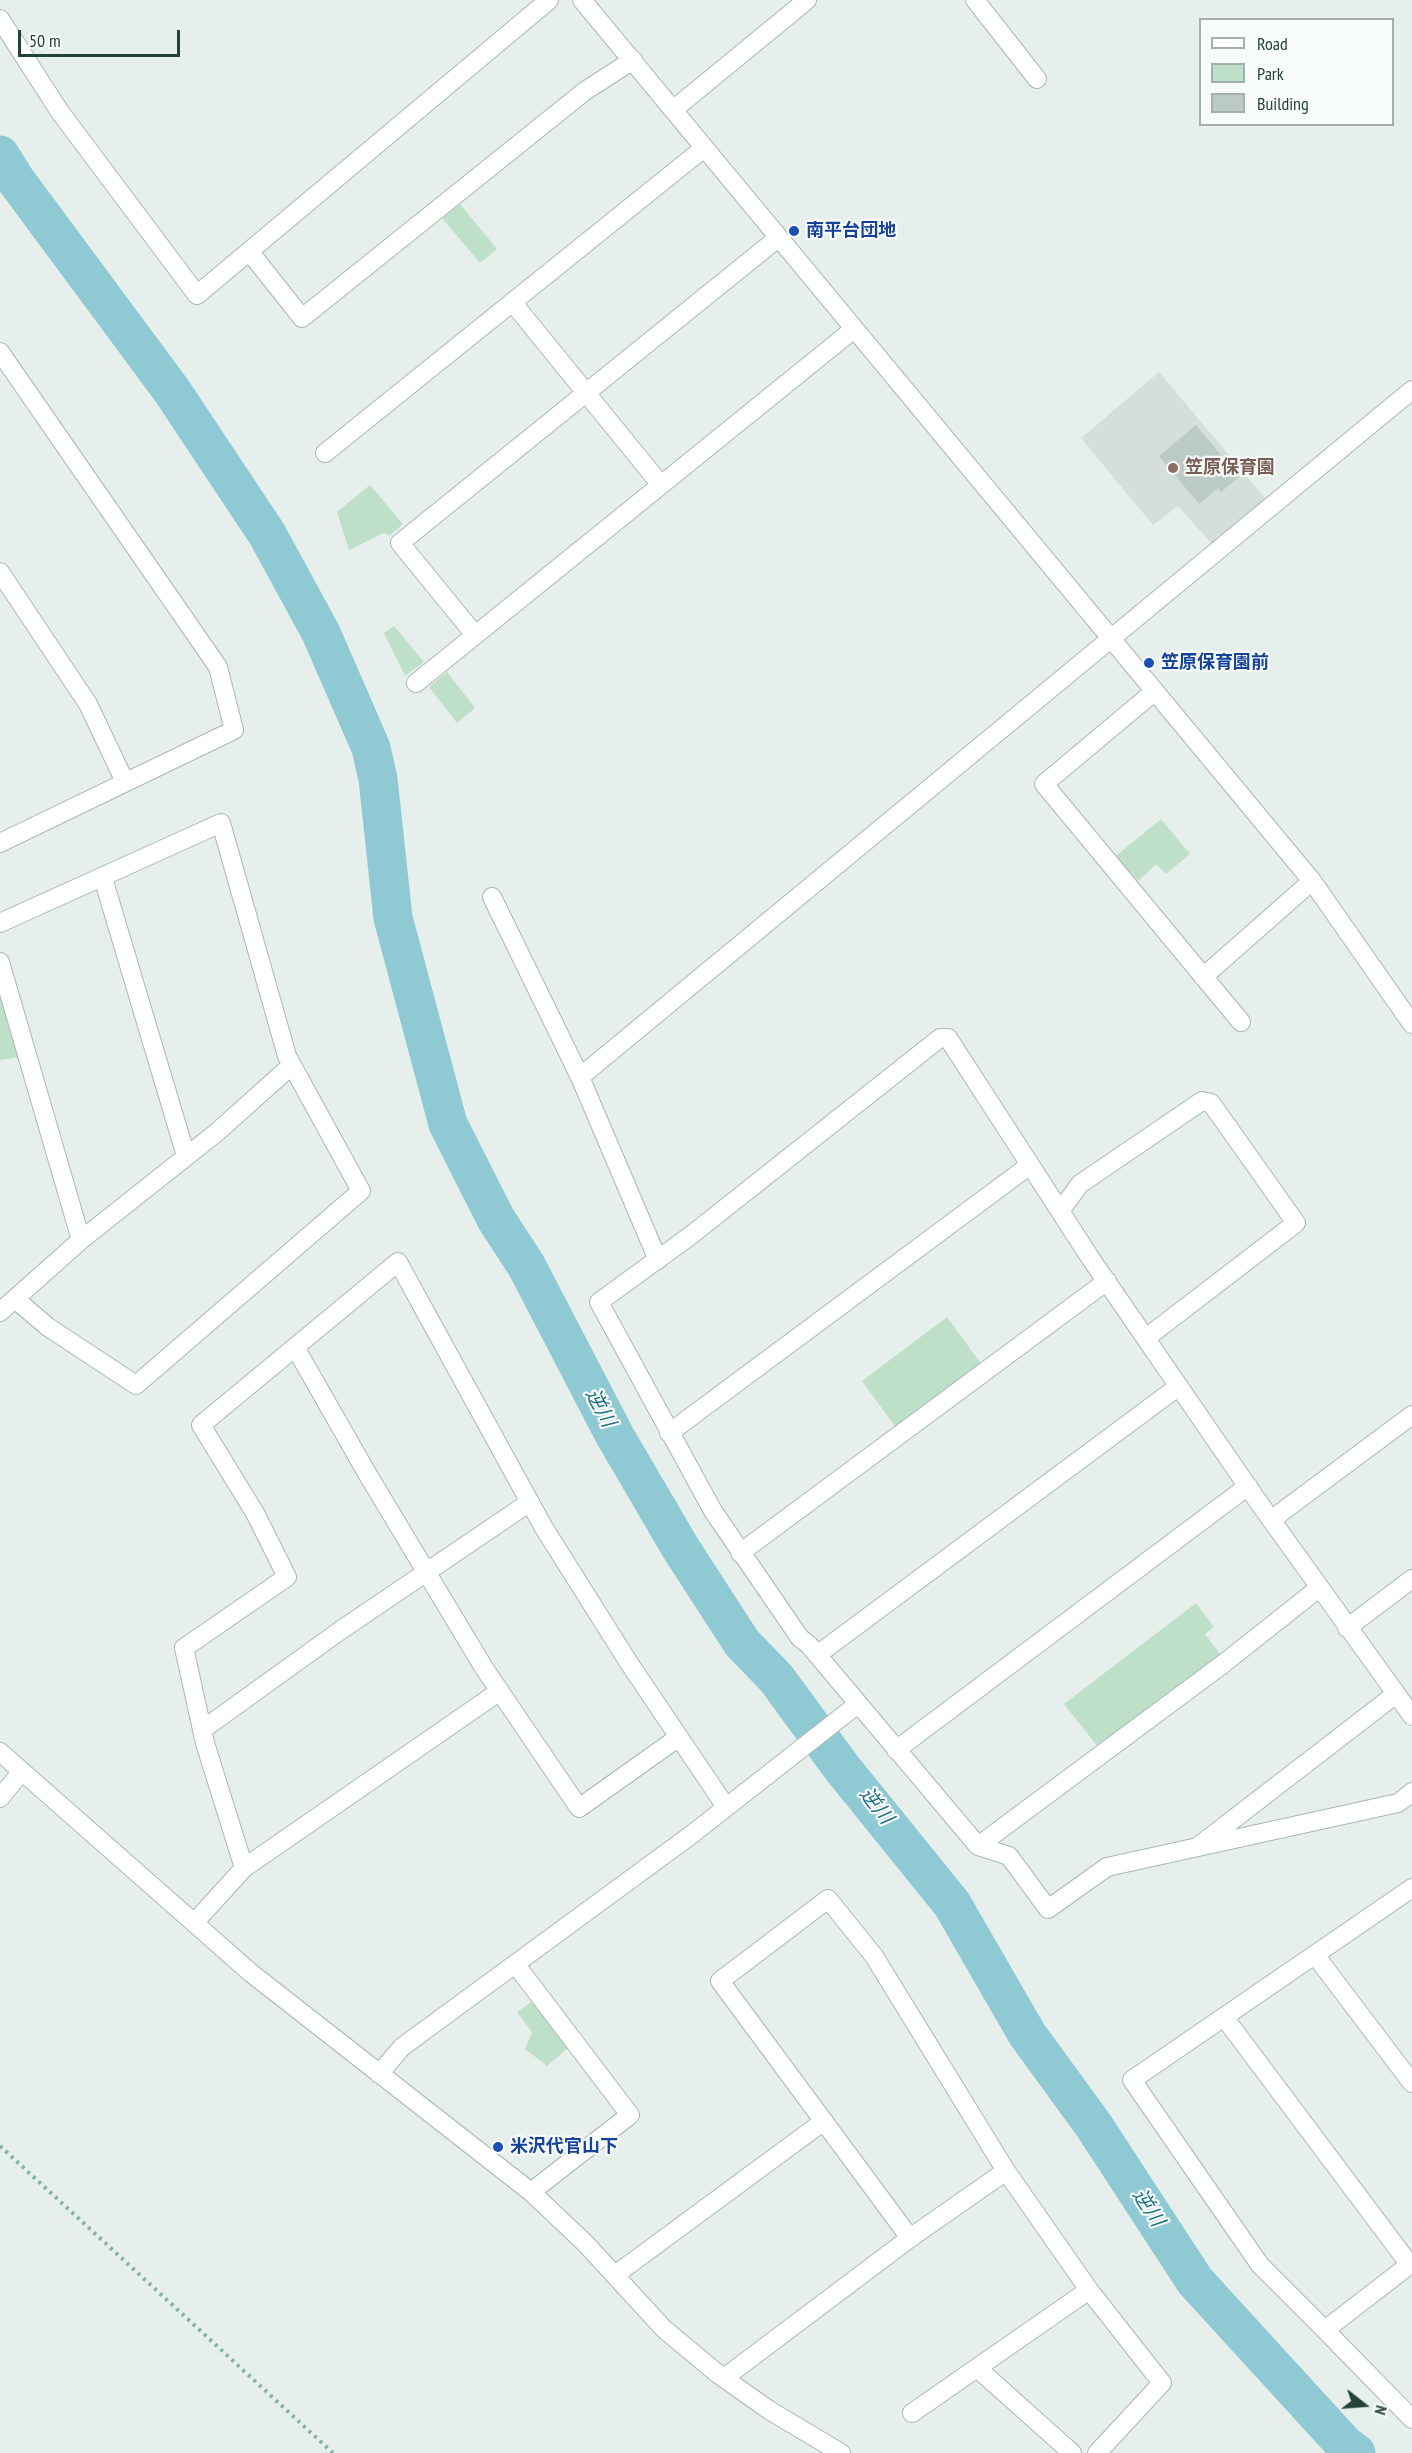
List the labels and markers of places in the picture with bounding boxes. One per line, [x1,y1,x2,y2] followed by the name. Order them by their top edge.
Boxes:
[806,220,896,242] place label: 南平台団地
[787,224,801,238] marker: 南平台団地
[1185,457,1275,479] place label: 笠原保育園
[1166,461,1180,475] marker: 笠原保育園
[1161,652,1269,674] place label: 笠原保育園前
[1142,656,1156,670] marker: 笠原保育園前
[510,2136,618,2158] place label: 米沢代官山下
[491,2140,505,2154] marker: 米沢代官山下

